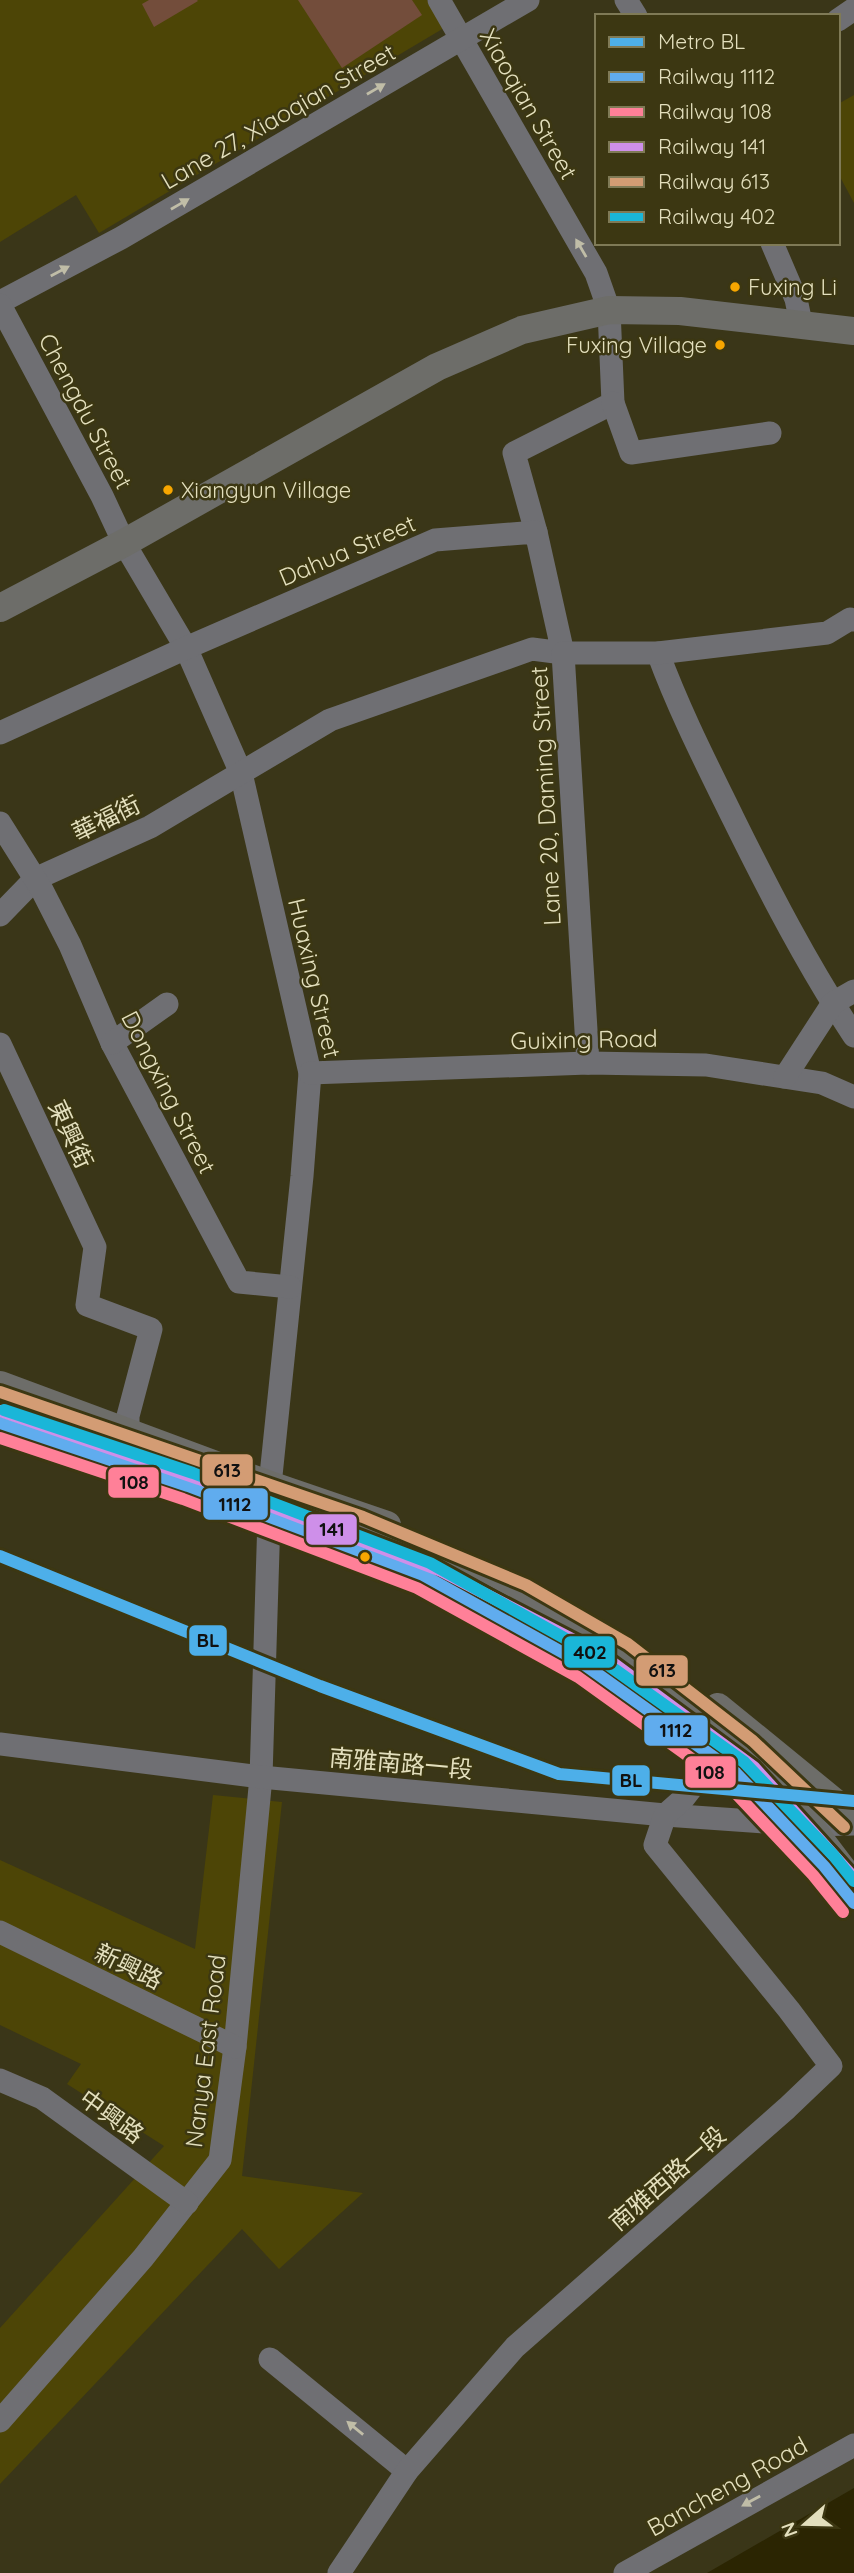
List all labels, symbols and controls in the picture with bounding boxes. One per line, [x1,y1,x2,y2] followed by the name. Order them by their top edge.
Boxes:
[595,14,840,245] legend
[474,23,584,185] street label: Xiaoqian Street
[658,28,745,54] text: Metro BL
[156,37,400,195] street label: Lane 27, Xiaoqian Street
[658,63,775,89] text: Railway 1112
[367,82,386,95] one-way arrow
[658,98,772,124] text: Railway 108
[658,133,766,159] text: Railway 141
[658,168,770,194] text: Railway 613
[171,198,190,210] one-way arrow
[658,203,775,229] text: Railway 402
[575,238,587,257] one-way arrow
[50,265,70,276] one-way arrow
[748,273,837,301] place label: Fuxing Li
[728,280,742,294] marker: Fuxing Li
[32,328,140,494] street label: Chengdu Street
[566,331,707,359] place label: Fuxing Village
[713,338,727,352] marker: Fuxing Village
[181,476,351,504] place label: Xiangyun Village
[161,483,175,497] marker: Xiangyun Village
[274,508,420,592] street label: Dahua Street
[523,665,567,927] street label: Lane 20, Daming Street
[67,789,145,847] street label: 華福街
[282,895,348,1061] street label: Huaxing Street
[115,1006,223,1178] street label: Dongxing Street
[510,1023,658,1055] street label: Guixing Road
[42,1095,100,1173] street label: 東興街
[201,1453,254,1487] line badge: 613
[213,1458,241,1482] text: 613
[107,1466,160,1499] line badge: 108
[119,1470,149,1494] text: 108
[202,1487,269,1521] line badge: 1112
[219,1492,251,1516] text: 1112
[305,1513,358,1546] line badge: 141
[319,1517,345,1541] text: 141
[358,1550,372,1564] unlabelled marker
[188,1624,228,1657] line badge: BL
[196,1628,220,1652] text: BL
[563,1635,616,1669] line badge: 402
[573,1640,607,1664] text: 402
[635,1654,689,1687] line badge: 613
[648,1658,676,1682] text: 613
[643,1714,709,1747] line badge: 1112
[660,1718,692,1742] text: 1112
[328,1742,474,1784] street label: 南雅南路一段
[684,1755,737,1789] line badge: 108
[695,1760,725,1784] text: 108
[611,1764,651,1797] line badge: BL
[619,1768,643,1792] text: BL
[90,1937,168,1995] street label: 新興路
[178,1953,232,2149] street label: Nanya East Road
[74,2083,150,2149] street label: 中興路
[603,2119,731,2237] street label: 南雅西路一段
[346,2421,363,2436] one-way arrow
[642,2430,812,2542] street label: Bancheng Road
[770,2489,840,2559] north arrow
[741,2495,761,2507] one-way arrow
[775,2519,803,2540] text: N

